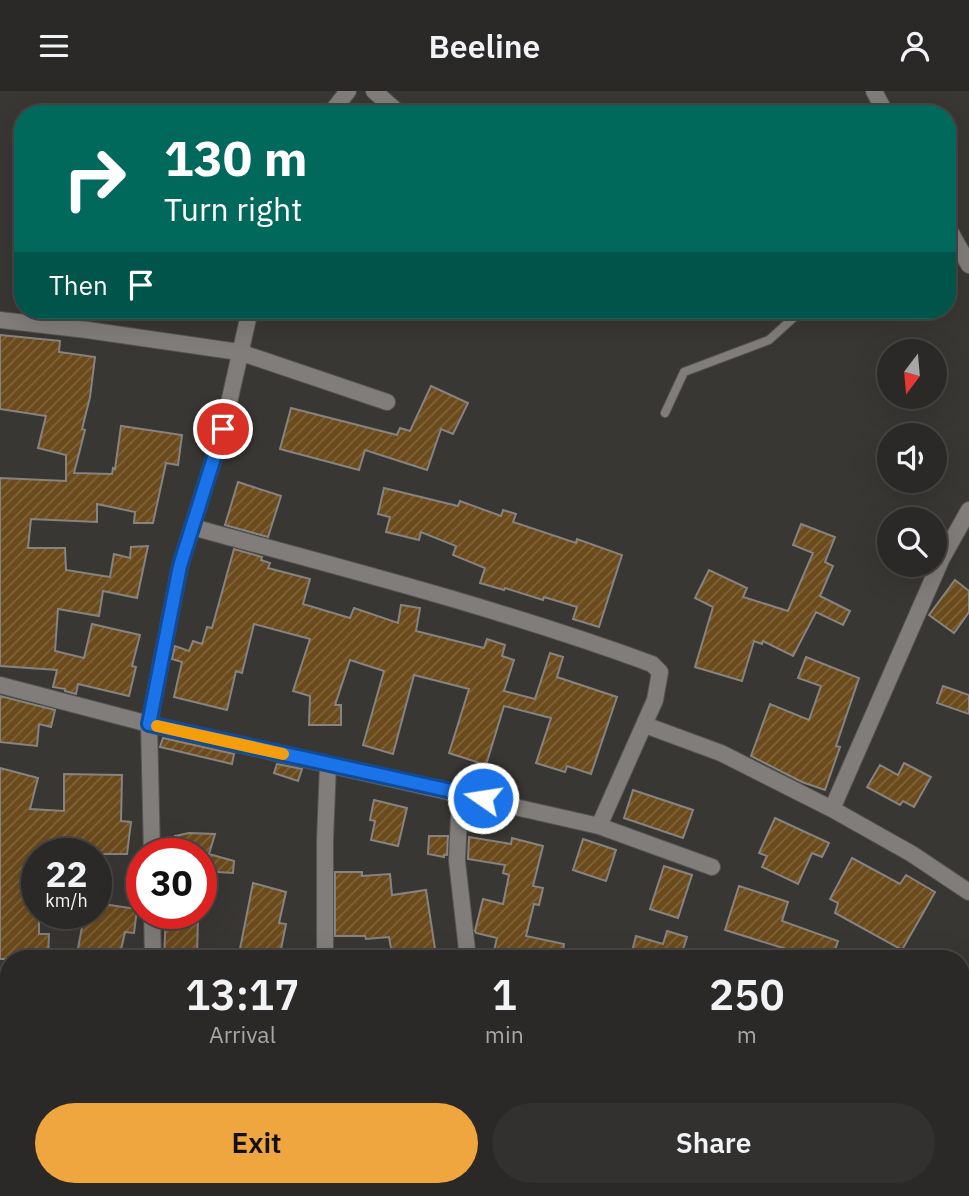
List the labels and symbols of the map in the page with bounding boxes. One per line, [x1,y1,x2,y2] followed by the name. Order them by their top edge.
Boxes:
[877,339,947,409] north arrow
[193,399,253,459] pin
[446,761,520,835] position arrow
[126,838,217,929] speed limit sign: 30

